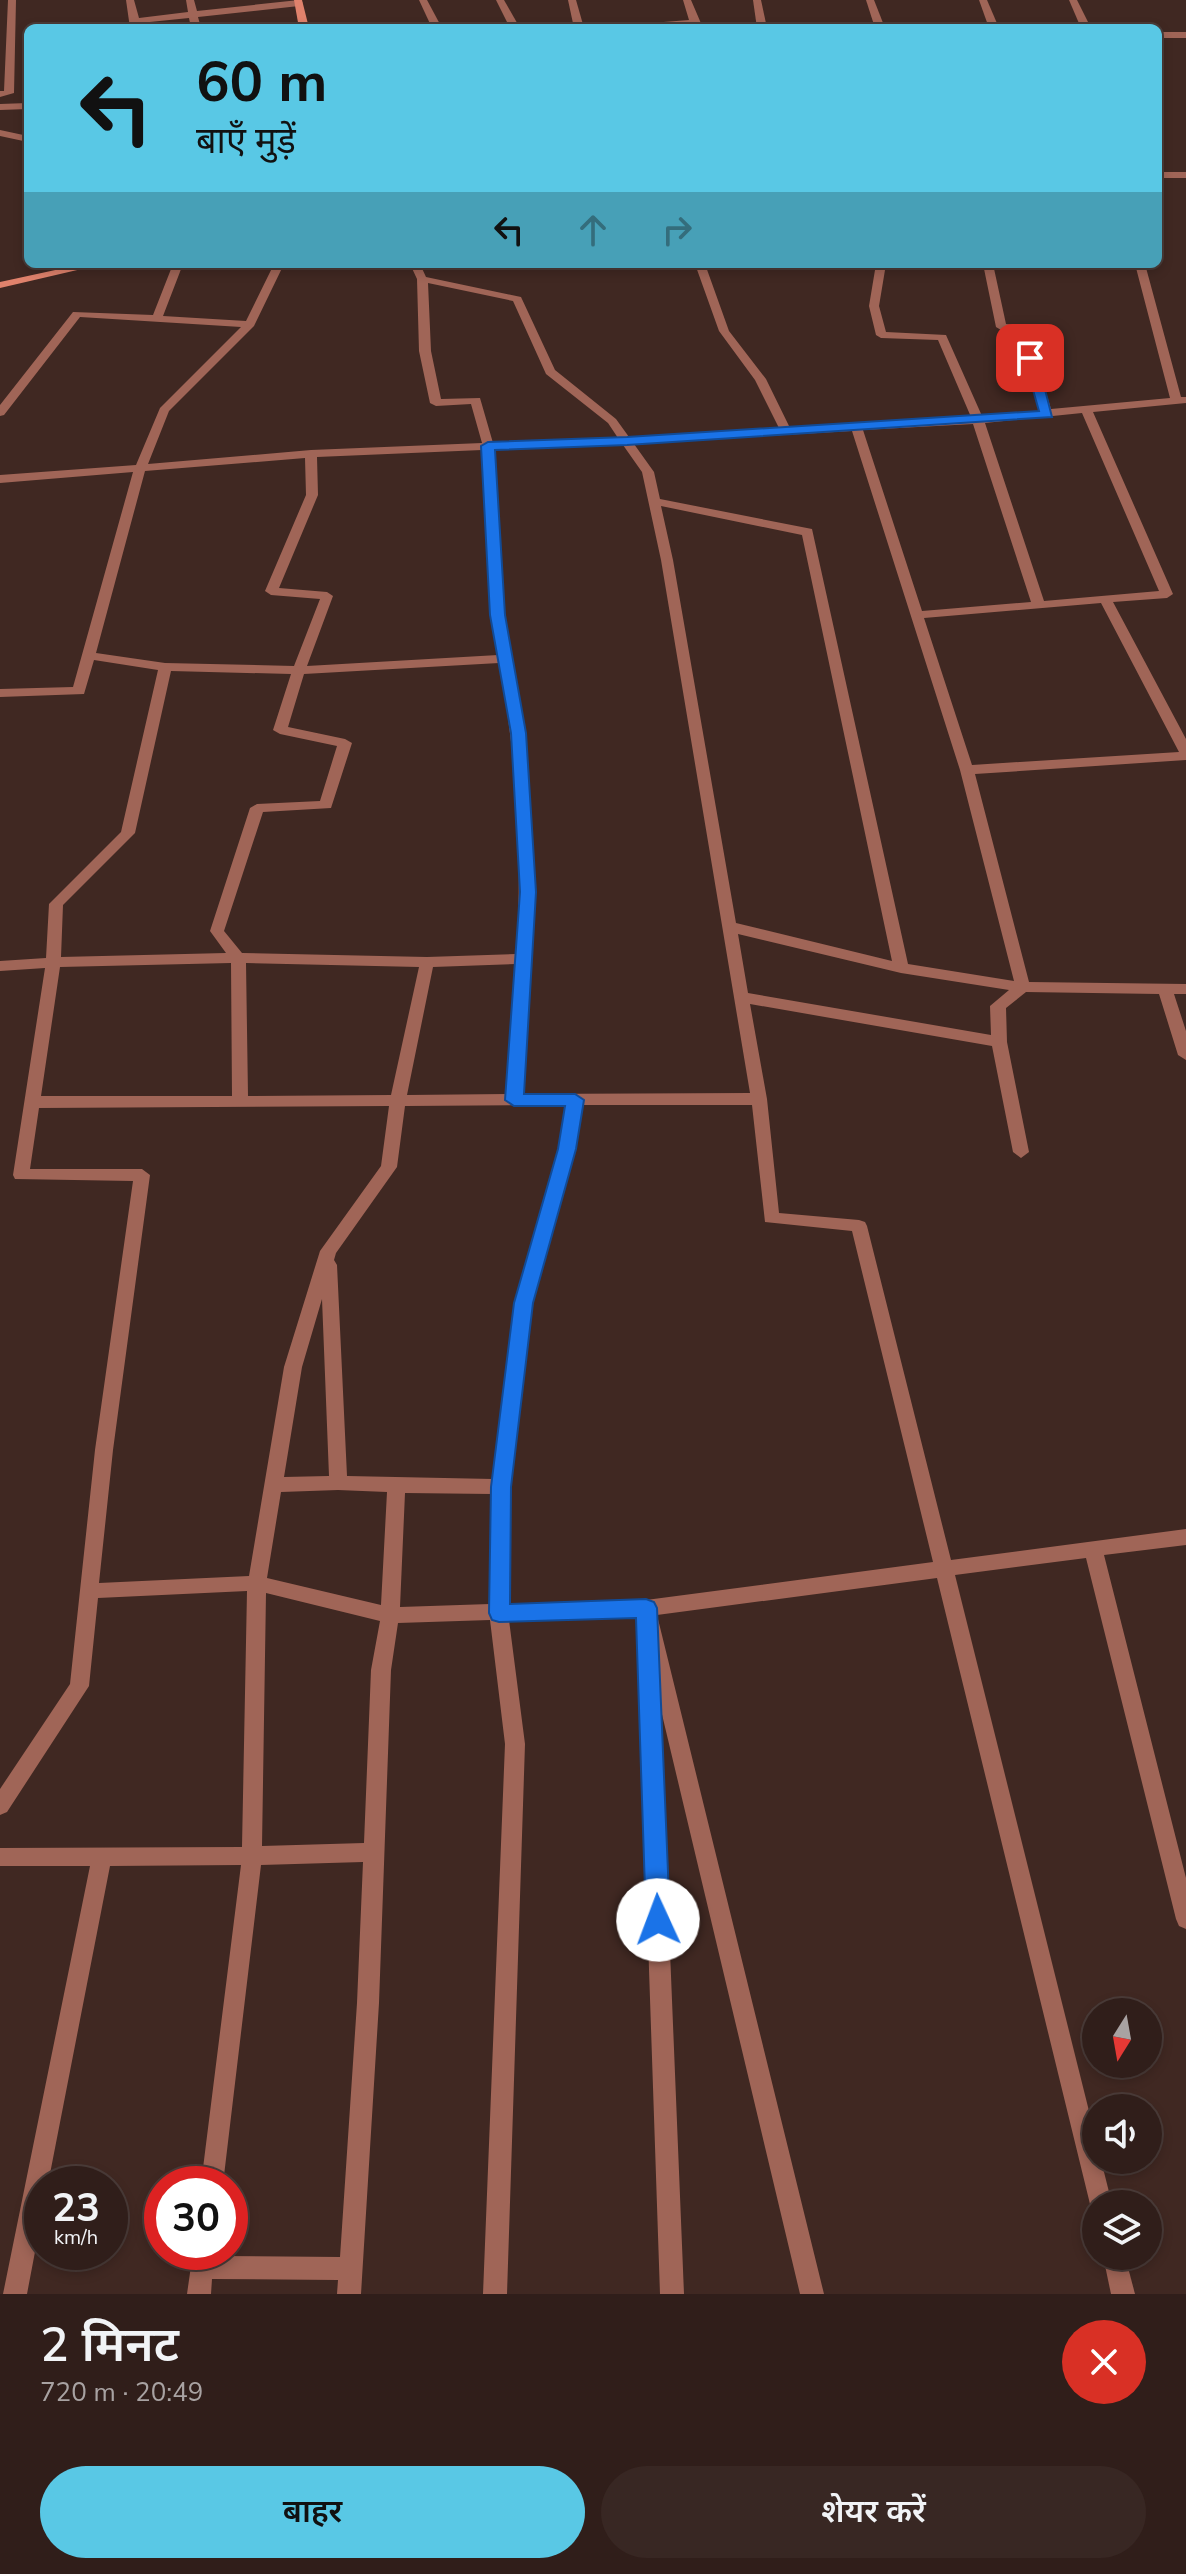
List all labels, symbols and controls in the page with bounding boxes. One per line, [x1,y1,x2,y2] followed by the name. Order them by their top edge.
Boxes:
[196,44,327,121] text: 60 m
[64,56,168,160] icon: left
[196,117,296,166] text: बाएँ मुड़ें
[487,208,531,252] icon: left
[571,208,615,252] icon: ahead
[655,208,699,252] icon: right
[996,324,1064,392] pin
[1008,336,1052,380] icon: arrive
[616,1878,700,1962] position arrow
[1082,1998,1162,2078] north arrow
[1082,1998,1162,2270] map controls
[1082,2094,1162,2174] button: sound
[144,2166,248,2270] speed limit sign: 30
[52,2181,100,2235] text: 23
[1082,2190,1162,2270] button: layers
[54,2224,98,2251] text: km/h
[40,2312,179,2378] text: 2 मिनट
[1062,2320,1146,2404] button: close
[40,2375,203,2410] text: 720 m · 20:49
[40,2466,585,2558] button: बाहर
[601,2466,1146,2558] button: शेयर करें

